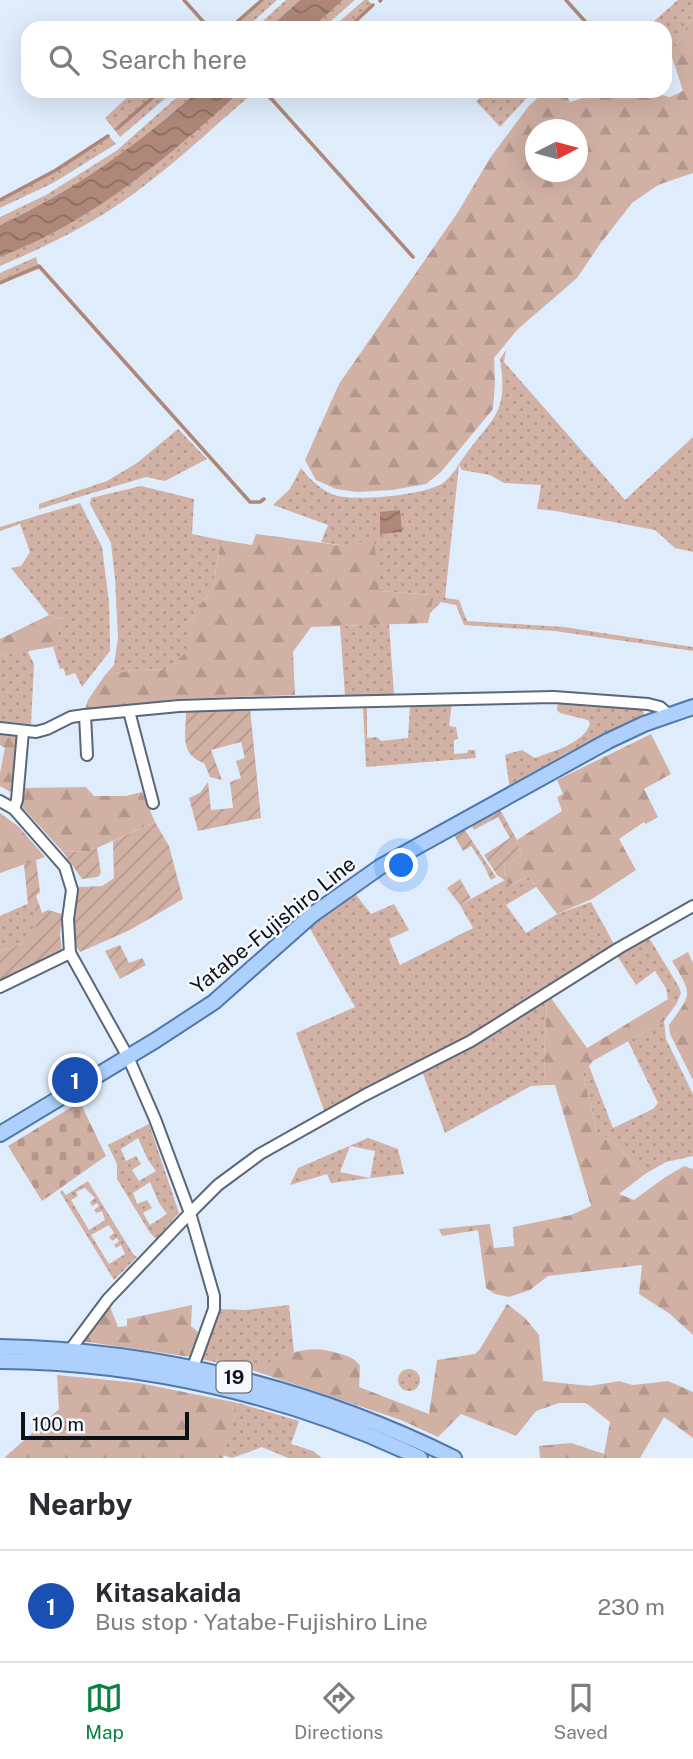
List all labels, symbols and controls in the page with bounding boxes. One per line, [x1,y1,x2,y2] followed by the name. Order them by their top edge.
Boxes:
[21,21,672,98] search box
[45,41,83,79] icon: search
[101,44,247,75] text: Search here
[525,119,588,182] north arrow
[384,848,418,882] your location
[186,851,360,999] street label: Yatabe-Fujishiro Line
[52,1054,98,1106] pin: 1
[216,1362,252,1392] road number: 19
[21,1409,189,1441] scale bar
[32,1413,84,1435] text: 100 m
[28,1486,132,1522] text: Nearby
[95,1577,241,1608] text: Kitasakaida
[46,1593,56,1620] text: 1
[597,1593,665,1620] text: 230 m
[95,1608,428,1635] text: Bus stop · Yatabe-Fujishiro Line
[85,1679,124,1743] tab: Map
[294,1679,383,1743] tab: Directions
[554,1679,608,1743] tab: Saved

